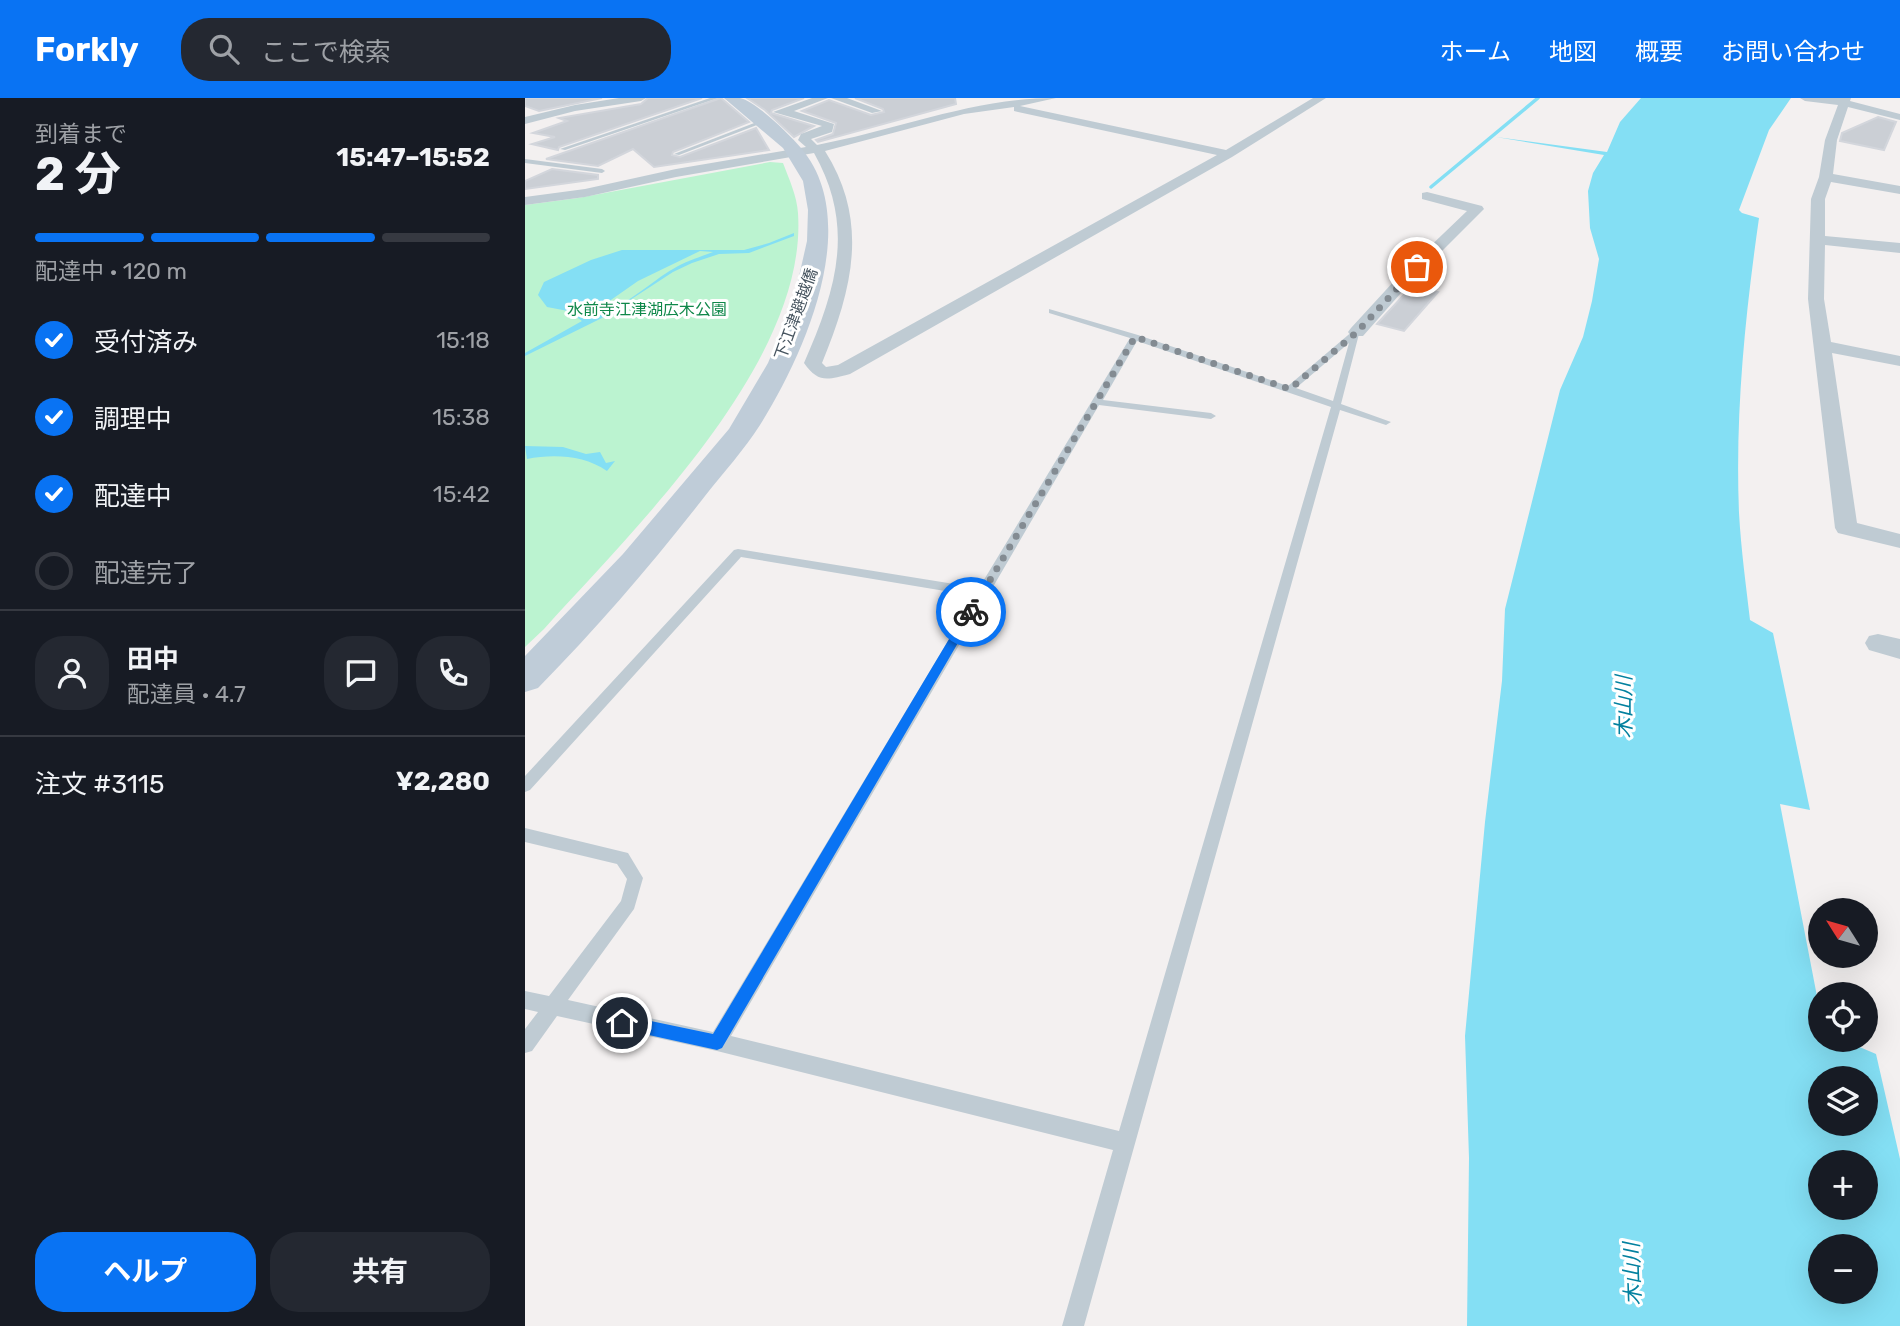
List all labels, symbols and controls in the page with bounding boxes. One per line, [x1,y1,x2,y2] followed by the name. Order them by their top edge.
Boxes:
[181,18,671,81] search box
[35,30,139,69] text: Forkly
[205,30,243,68] icon: search
[261,37,391,68] text: ここで検索
[1440,38,1511,66] text: ホーム
[1549,38,1597,66] text: 地図
[1635,38,1683,66] text: 概要
[1721,38,1865,66] text: お問い合わせ
[35,120,127,148] text: 到着まで
[336,142,490,173] text: 15:47–15:52
[35,147,121,202] text: 2 分
[1387,237,1447,297] pin
[1398,248,1436,286] icon: bag
[35,257,187,285] text: 配達中 · 120 m
[771,266,821,362] street label: 下江津避越僑
[567,300,727,319] park label: 水前寺江津湖広木公園
[35,321,73,359] icon: check
[436,326,490,354] text: 15:18
[94,327,198,358] text: 受付済み
[35,398,73,436] icon: check
[432,403,490,431] text: 15:38
[94,404,172,435] text: 調理中
[35,475,73,513] icon: check
[433,480,490,508] text: 15:42
[94,481,172,512] text: 配達中
[94,558,198,589] text: 配達完了
[936,577,1006,647] courier
[952,593,990,631] icon: bike
[35,636,109,710] button: person
[324,636,398,710] button: chat
[416,636,490,710] button: phone
[127,644,179,675] text: 田中
[1611,674,1636,739] water label: 木山川
[127,680,246,708] text: 配達員 · 4.7
[396,766,490,797] text: ¥2,280
[35,769,164,800] text: 注文 #3115
[1808,898,1878,968] north arrow
[1808,898,1878,1304] map controls
[1808,982,1878,1052] button: locate
[592,993,652,1053] pin
[603,1004,641,1042] icon: home
[1808,1066,1878,1136] button: layers
[1808,1150,1878,1220] button: +
[35,1232,256,1312] button: ヘルプ
[270,1232,490,1312] button: 共有
[1808,1234,1878,1304] button: −
[1618,1240,1646,1306] water label: 木山川

